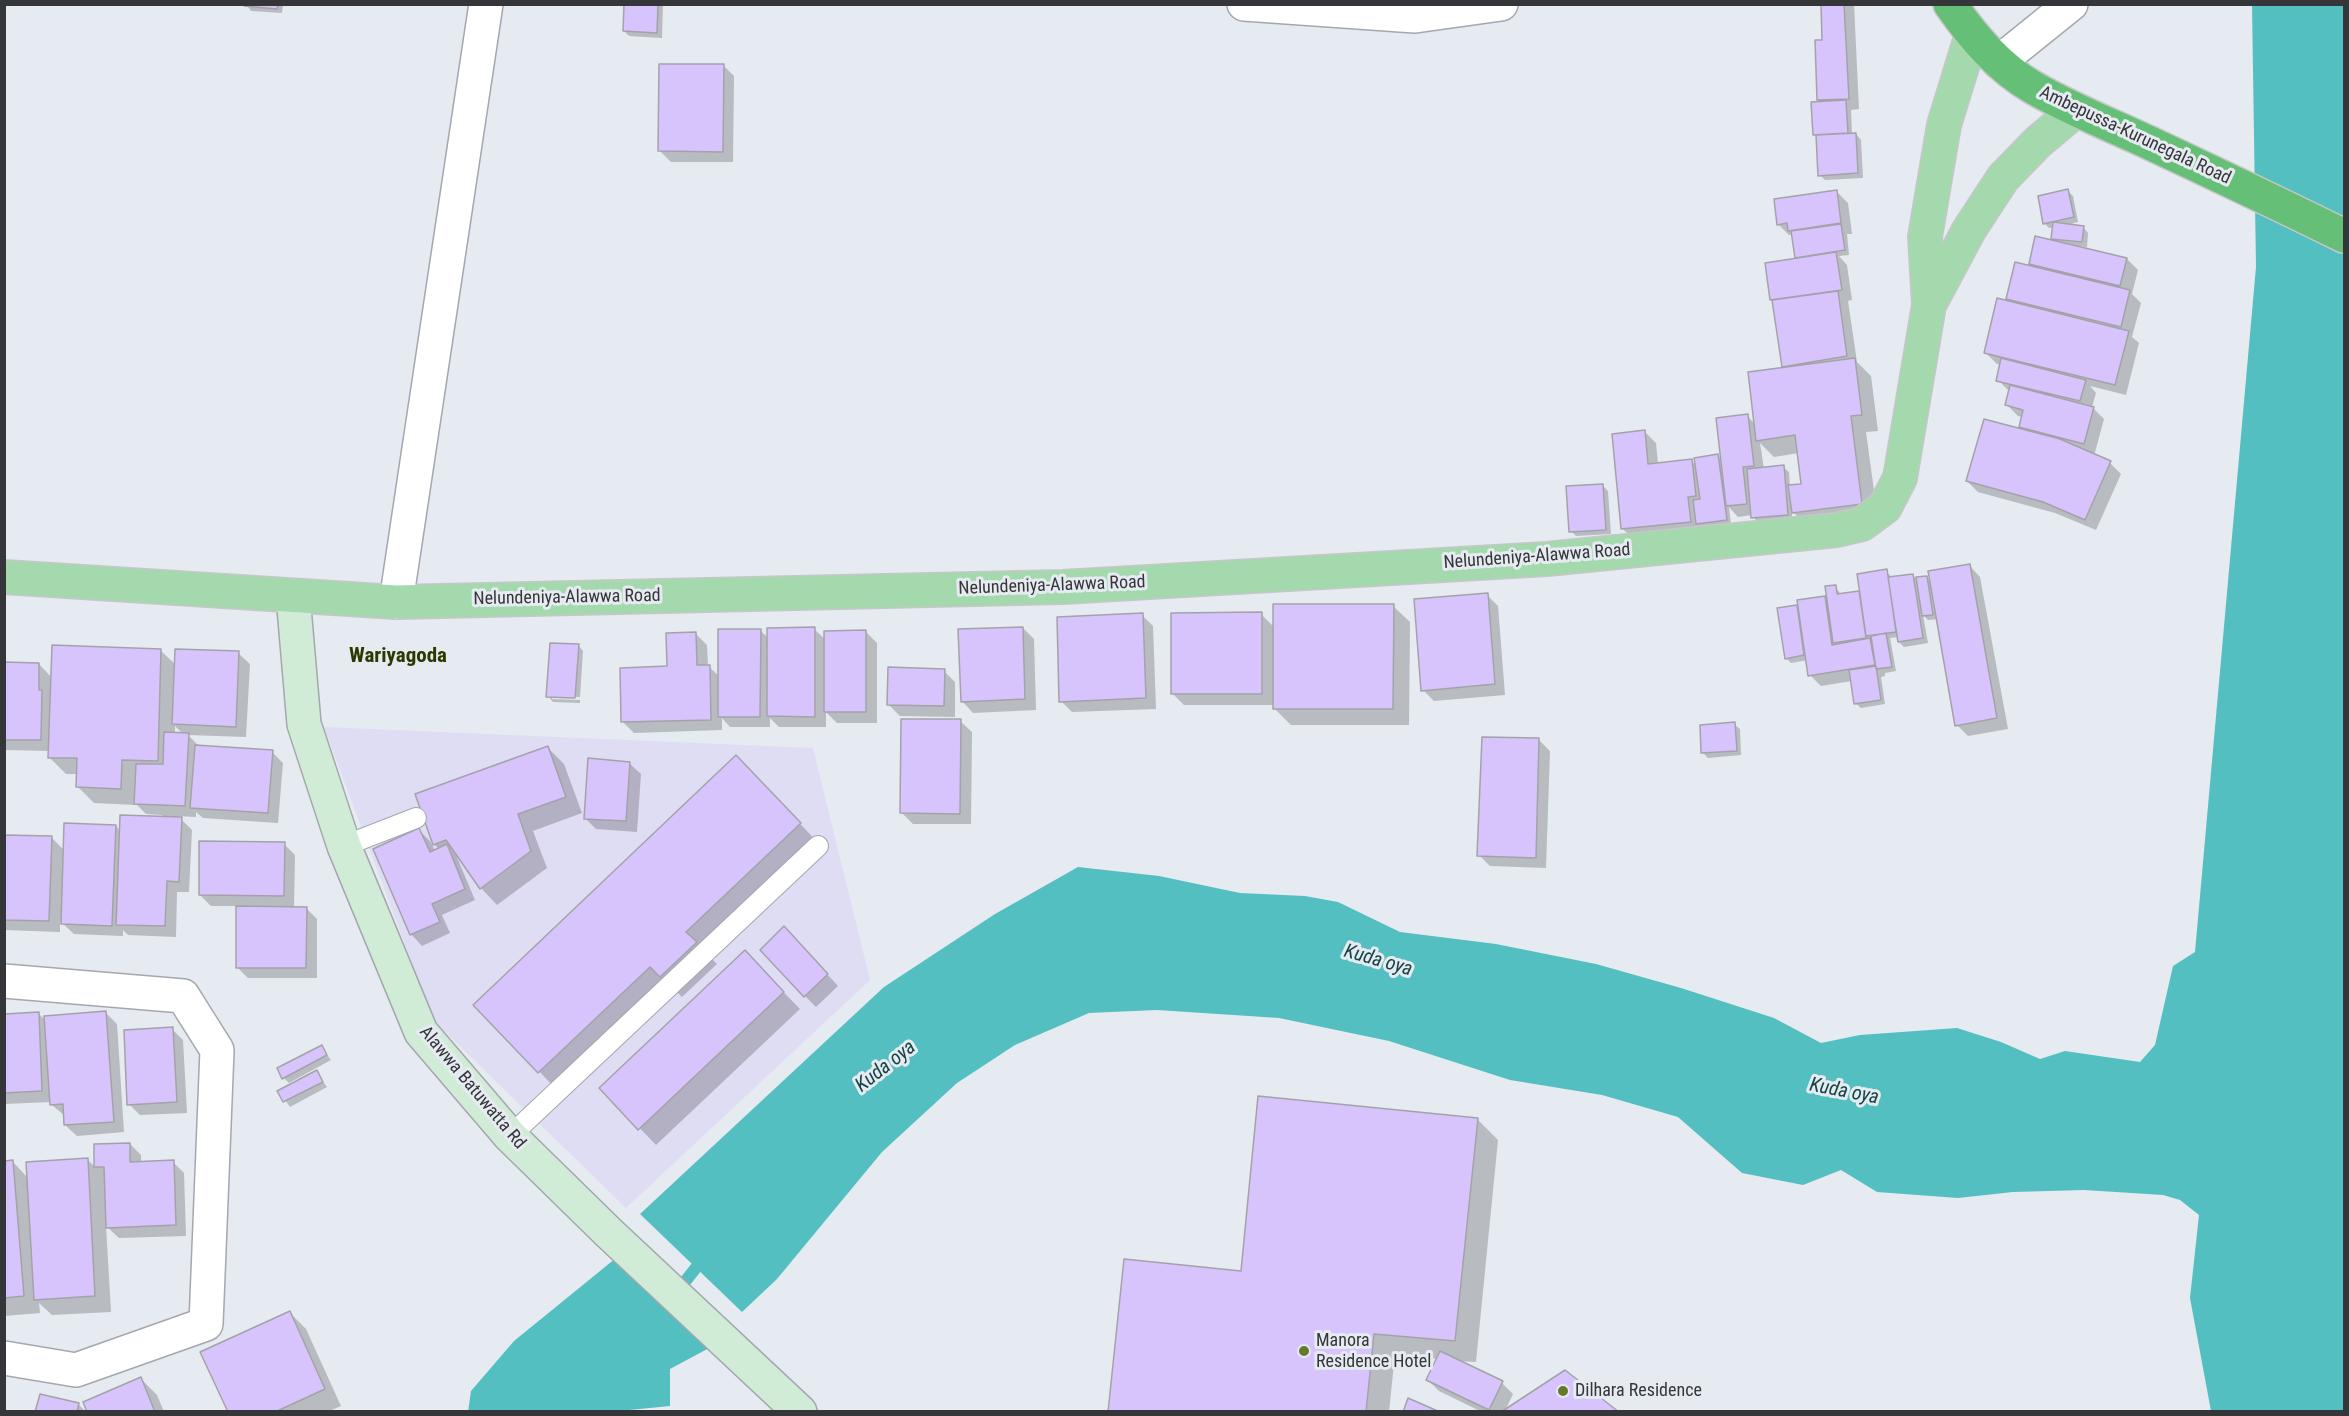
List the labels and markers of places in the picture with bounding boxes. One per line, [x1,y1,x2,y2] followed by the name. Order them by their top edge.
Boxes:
[1316,1330,1431,1372] place label: Manora Residence Hotel
[1297,1344,1311,1358] marker: Manora Residence Hotel
[1575,1380,1702,1402] place label: Dilhara Residence
[1556,1384,1570,1398] marker: Dilhara Residence

